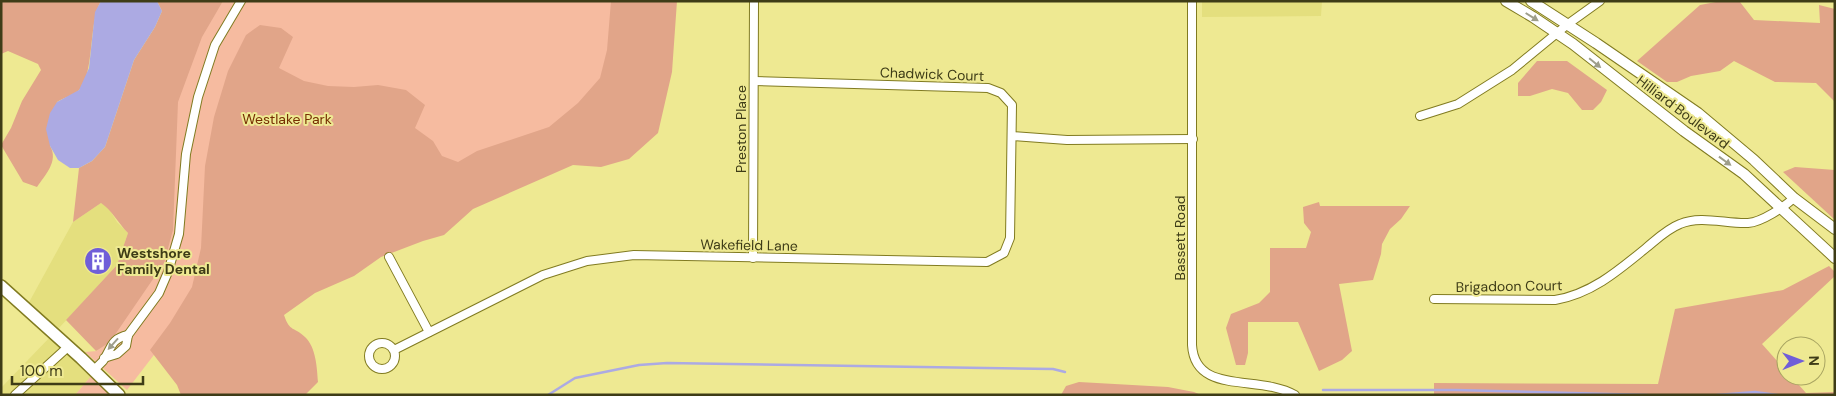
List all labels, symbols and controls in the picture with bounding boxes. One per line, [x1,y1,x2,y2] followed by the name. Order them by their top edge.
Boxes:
[1525,12,1538,21] one-way arrow
[1589,57,1602,68] one-way arrow
[880,63,984,85] street label: Chadwick Court
[1633,71,1733,153] street label: Hilliard Boulevard
[732,85,750,173] street label: Preston Place
[242,110,332,128] park label: Westlake Park
[1718,156,1732,166] one-way arrow
[1171,195,1189,281] street label: Bassett Road
[700,235,798,255] street label: Wakefield Lane
[117,244,210,278] place label: Westshore Family Dental
[83,246,113,276] building icon: Westshore Family Dental
[1456,276,1562,296] street label: Brigadoon Court
[1776,336,1826,386] north arrow
[107,337,119,349] one-way arrow
[12,354,144,386] scale bar
[1805,356,1823,366] text: N
[20,361,63,381] text: 100 m

